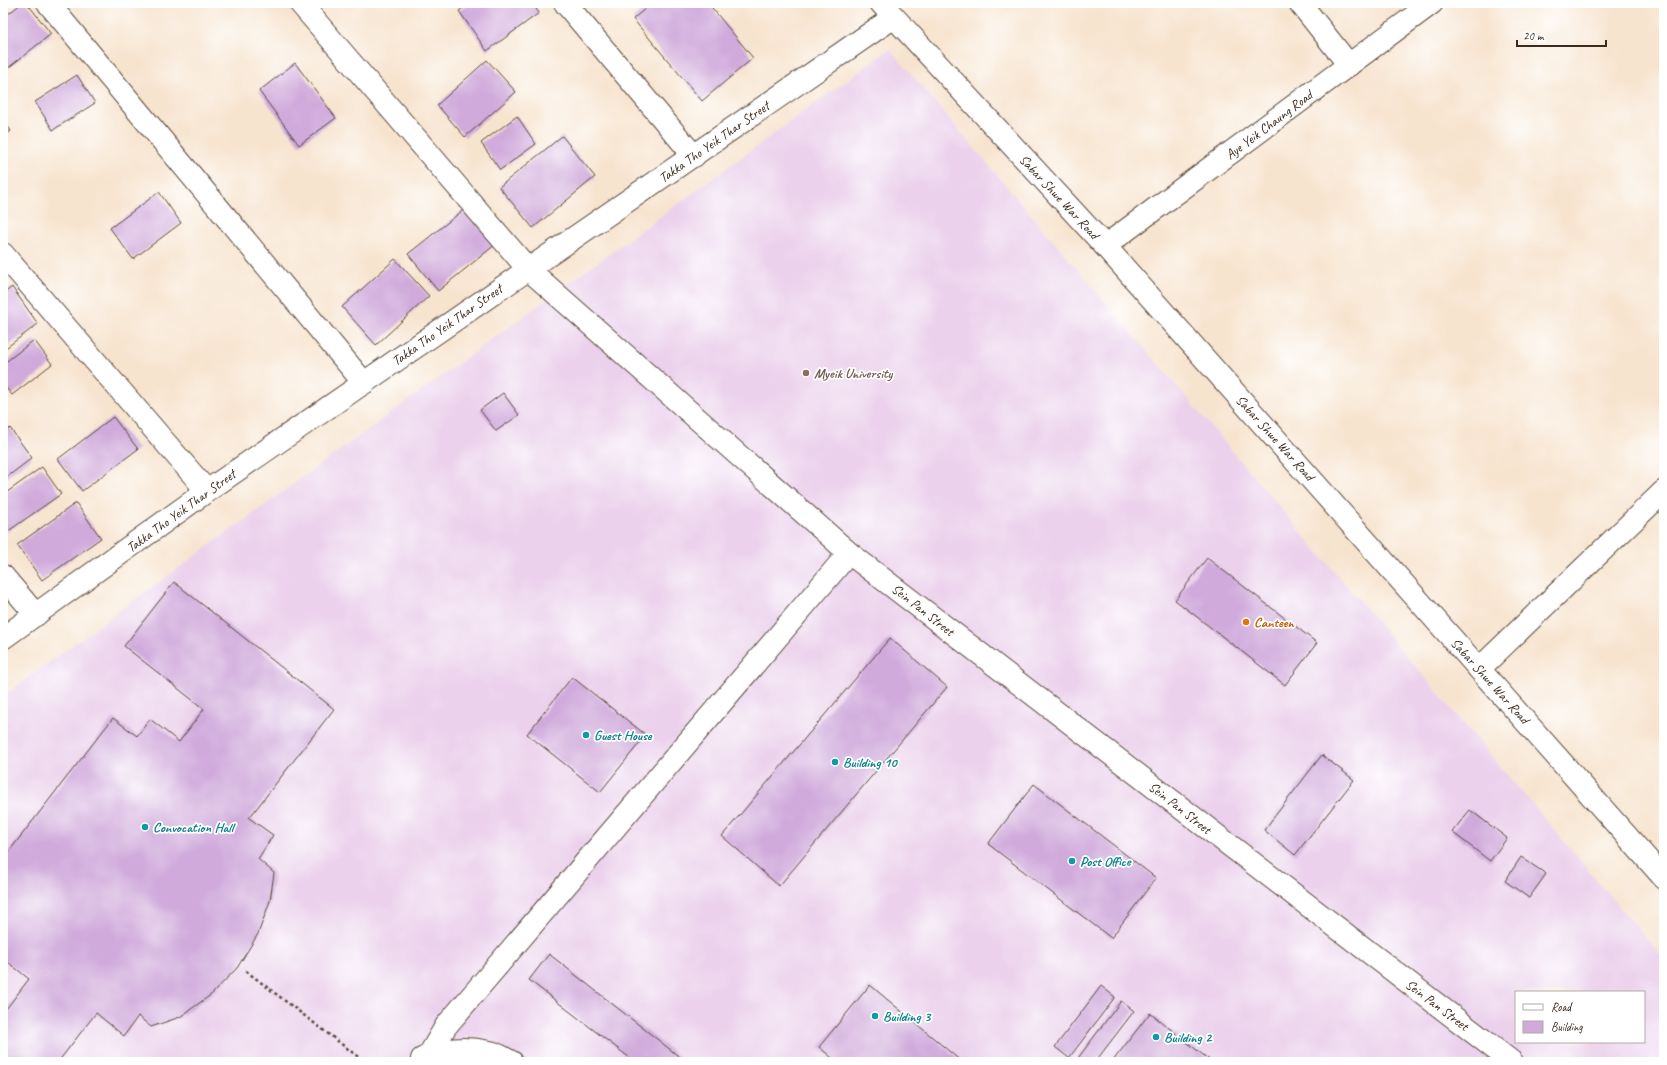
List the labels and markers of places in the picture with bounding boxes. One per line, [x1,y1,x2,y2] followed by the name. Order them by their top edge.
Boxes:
[814,365,894,382] place label: Myeik University
[801,368,811,378] marker: Myeik University
[1254,614,1295,631] place label: Canteen
[1241,617,1251,627] marker: Canteen
[594,727,653,744] place label: Guest House
[581,730,591,740] marker: Guest House
[843,754,898,771] place label: Building 10
[830,757,840,767] marker: Building 10
[153,819,237,836] place label: Convocation Hall
[140,822,150,832] marker: Convocation Hall
[1080,853,1132,870] place label: Post Office
[1067,856,1077,866] marker: Post Office
[883,1008,932,1025] place label: Building 3
[870,1011,880,1021] marker: Building 3
[1164,1029,1213,1046] place label: Building 2
[1151,1032,1161,1042] marker: Building 2

